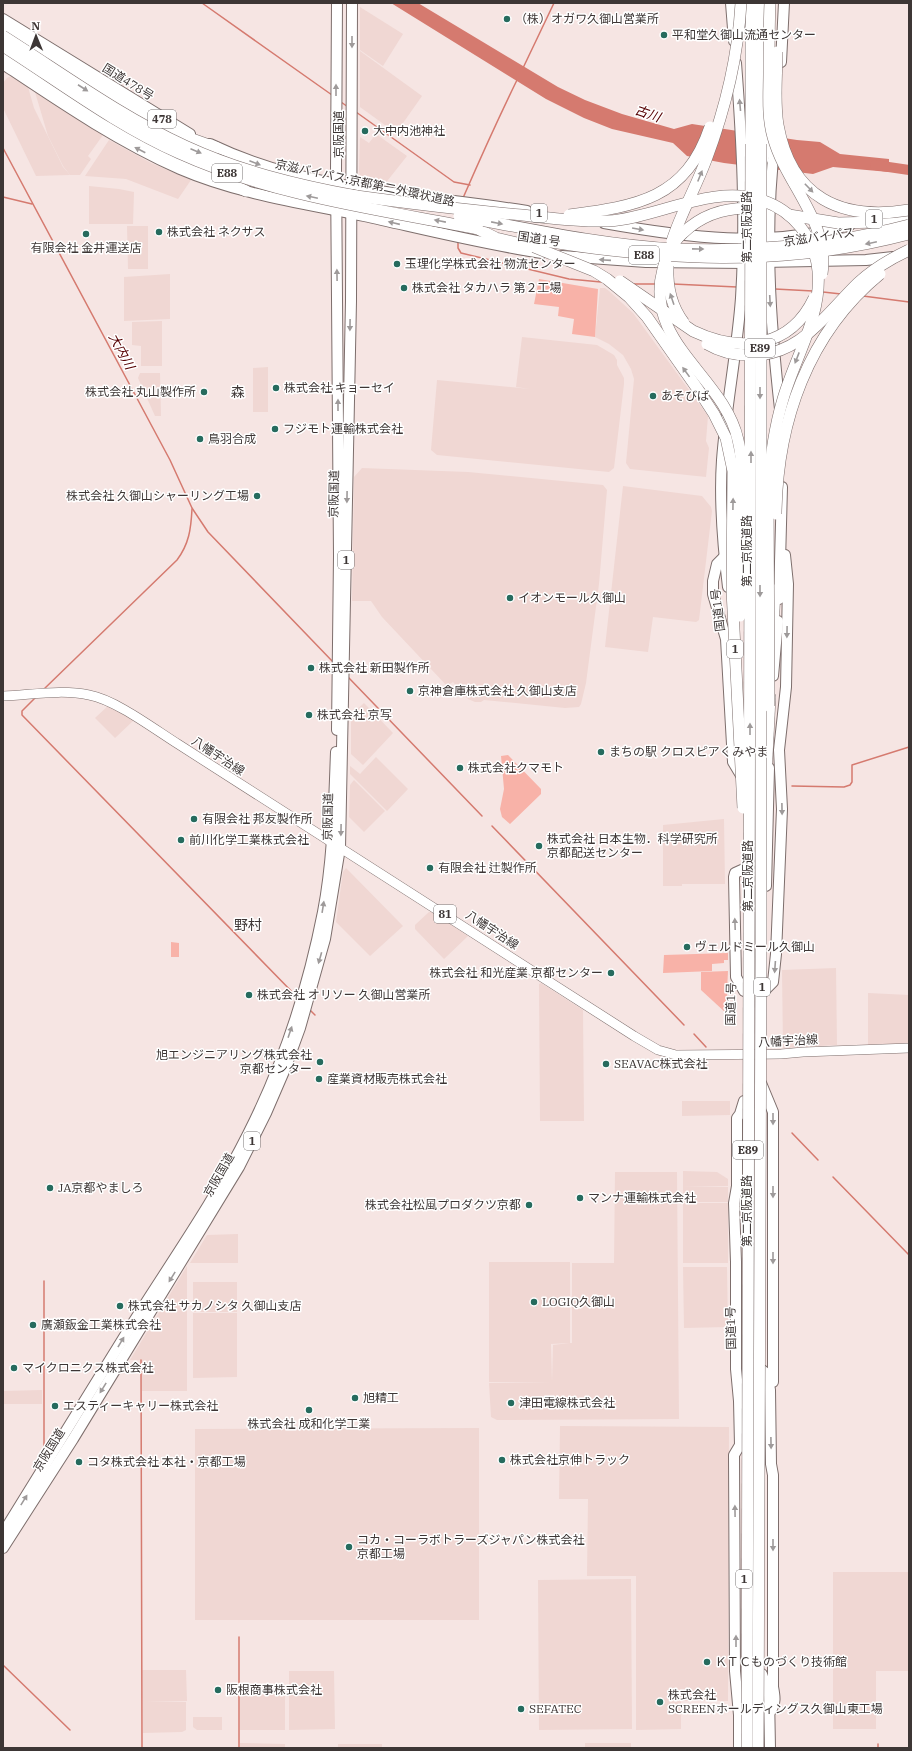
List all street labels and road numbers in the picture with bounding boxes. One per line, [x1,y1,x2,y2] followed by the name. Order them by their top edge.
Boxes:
[100,60,157,103] street label: 国道478号
[148,110,176,128] road number: 478
[331,110,346,158] street label: 京阪国道
[274,156,456,209] street label: 京滋バイパス;京都第二外環状道路
[212,164,242,182] road number: E88
[739,191,754,263] street label: 第二京阪道路
[531,204,547,222] road number: 1
[866,210,882,228] road number: 1
[782,224,856,249] street label: 京滋バイパス
[517,228,562,249] street label: 国道1号
[629,246,659,264] road number: E88
[745,339,775,357] road number: E89
[326,470,341,518] street label: 京阪国道
[739,515,754,587] street label: 第二京阪道路
[338,551,354,569] road number: 1
[707,588,728,632] street label: 国道1号
[727,640,743,658] road number: 1
[189,733,248,778] street label: 八幡宇治線
[320,793,335,841] street label: 京阪国道
[740,840,755,912] street label: 第二京阪道路
[434,905,456,923] road number: 81
[463,907,522,952] street label: 八幡宇治線
[754,978,770,996] road number: 1
[723,982,738,1026] street label: 国道1号
[758,1031,818,1050] street label: 八幡宇治線
[244,1132,260,1150] road number: 1
[733,1141,763,1159] road number: E89
[200,1150,237,1199] street label: 京阪国道
[739,1175,754,1247] street label: 第二京阪道路
[723,1306,738,1350] street label: 国道1号
[29,1425,68,1474] street label: 京阪国道
[736,1570,752,1588] road number: 1

